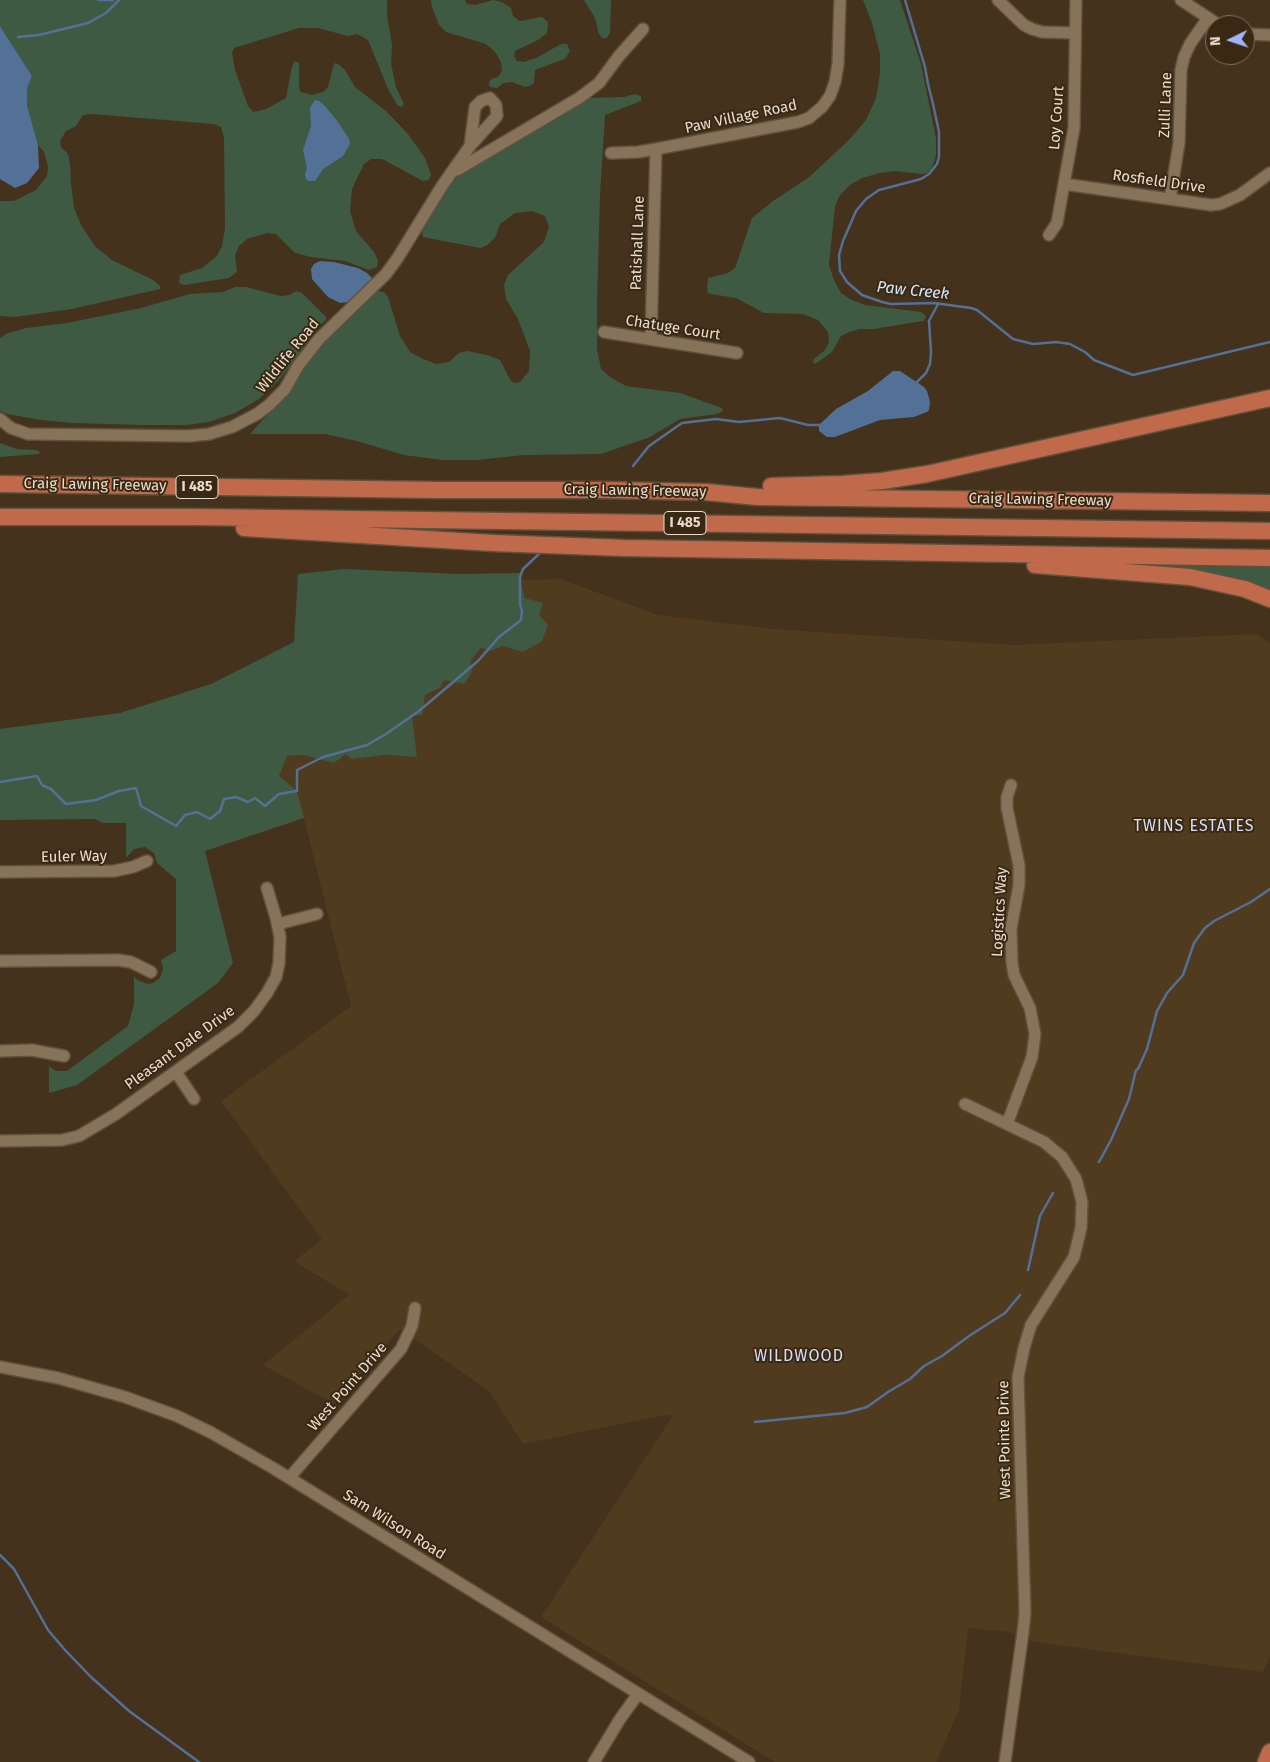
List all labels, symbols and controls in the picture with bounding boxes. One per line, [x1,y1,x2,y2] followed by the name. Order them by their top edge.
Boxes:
[1205,15,1255,65] north arrow
[1207,36,1224,46] text: N
[1156,72,1176,138] street label: Zulli Lane
[1046,85,1068,151] street label: Loy Court
[683,96,799,138] street label: Paw Village Road
[1111,167,1207,197] street label: Rosfield Drive
[627,195,649,291] street label: Patishall Lane
[876,278,950,304] water label: Paw Creek
[624,312,722,344] street label: Chatuge Court
[253,315,323,397] street label: Wildlife Road
[23,475,167,495] street label: Craig Lawing Freeway
[176,476,218,498] road number: I 485
[563,481,707,501] street label: Craig Lawing Freeway
[968,490,1112,510] street label: Craig Lawing Freeway
[664,512,706,534] road number: I 485
[1132,817,1256,837] district label: TWINS ESTATES
[41,847,107,867] street label: Euler Way
[989,867,1011,957] street label: Logistics Way
[122,1002,238,1094] street label: Pleasant Dale Drive
[305,1339,391,1435] street label: West Point Drive
[753,1347,845,1367] district label: WILDWOOD
[995,1380,1015,1500] street label: West Pointe Drive
[339,1486,449,1564] street label: Sam Wilson Road

